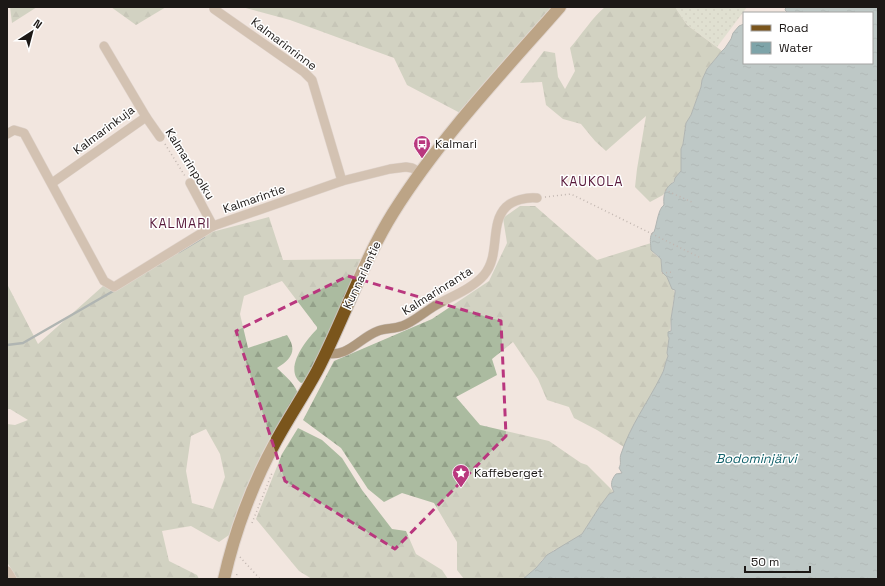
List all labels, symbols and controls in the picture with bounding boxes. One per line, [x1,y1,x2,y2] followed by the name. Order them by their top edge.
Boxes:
[12,12,52,52] north arrow
[743,12,873,64] legend
[248,14,320,74] street label: Kalmarinrinne
[31,16,45,32] text: N
[779,20,808,36] text: Road
[779,40,813,56] text: Water
[70,102,138,158] street label: Kalmarinkuja
[162,125,218,203] street label: Kalmarinpolku
[412,134,432,159] bus stop icon: Kalmari
[435,136,477,152] place label: Kalmari
[560,173,624,190] district label: KAUKOLA
[221,181,287,217] street label: Kalmarintie
[149,215,211,232] district label: KALMARI
[339,238,385,312] street label: Kunnarlantie
[399,263,475,319] street label: Kalmarinranta
[715,450,798,467] water label: Bodominjärvi
[451,463,471,488] place icon: Kaffeberget
[474,465,543,481] place label: Kaffeberget
[745,548,810,574] scale bar
[751,554,779,570] text: 50 m

